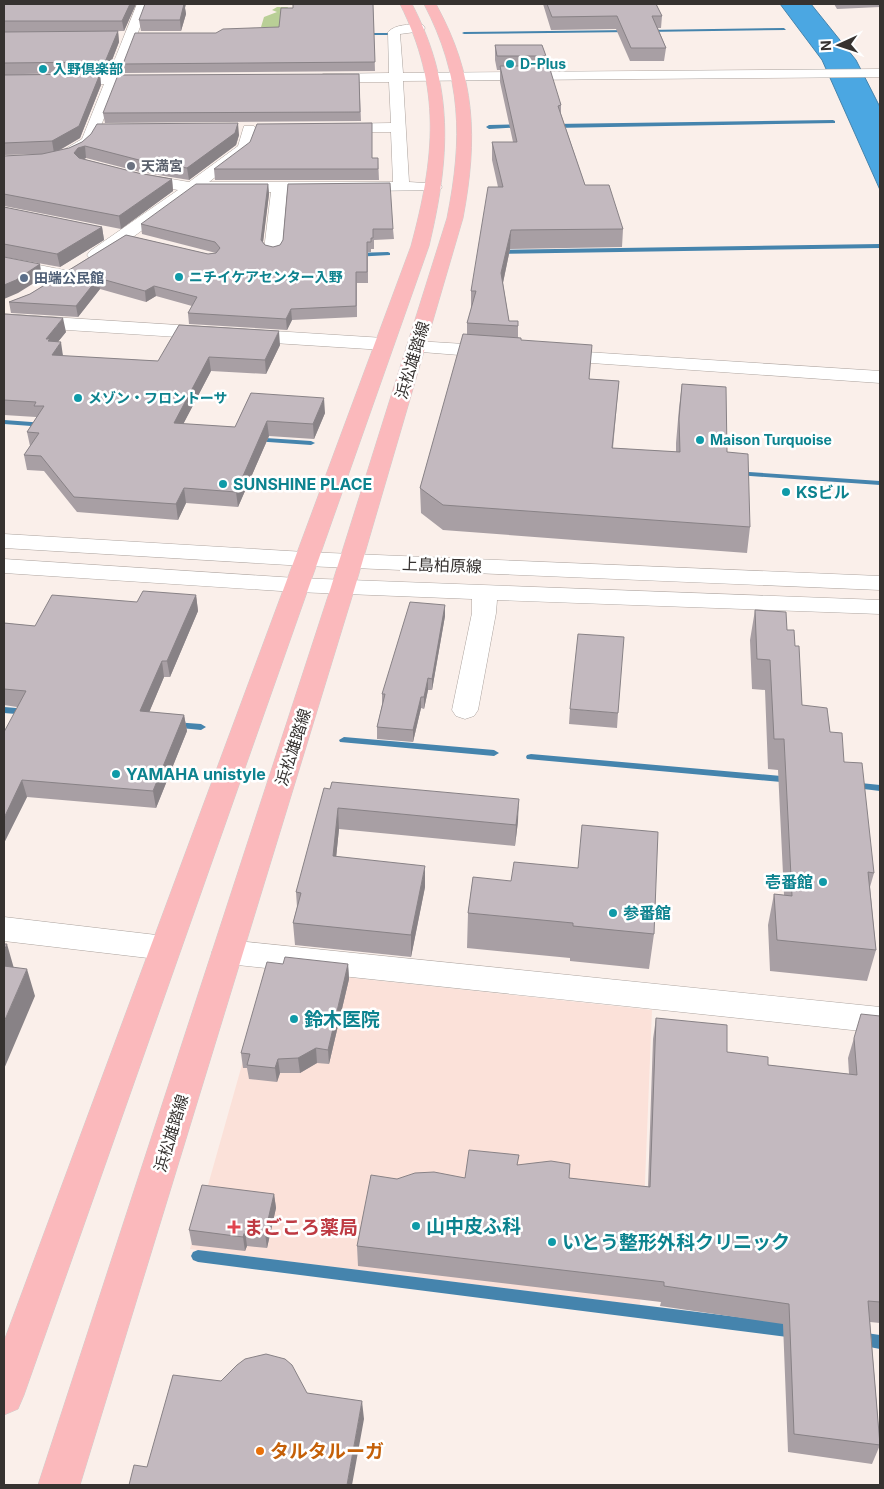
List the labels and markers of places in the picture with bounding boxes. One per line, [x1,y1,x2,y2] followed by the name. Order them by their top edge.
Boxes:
[520,55,566,72] place label: D-Plus
[504,58,516,70] marker: D-Plus
[53,60,123,77] place label: 入野倶楽部
[37,63,49,75] marker: 入野倶楽部
[141,157,183,174] place label: 天満宮
[125,160,137,172] marker: 天満宮
[189,268,343,285] place label: ニチイケアセンター入野
[34,269,104,286] place label: 田端公民館
[173,271,185,283] marker: ニチイケアセンター入野
[18,272,30,284] marker: 田端公民館
[88,389,228,406] place label: メゾン・フロントーサ
[72,392,84,404] marker: メゾン・フロントーサ
[710,431,832,448] place label: Maison Turquoise
[694,434,706,446] marker: Maison Turquoise
[233,474,372,494] place label: SUNSHINE PLACE
[217,478,229,490] marker: SUNSHINE PLACE
[796,482,850,502] place label: KSビル
[780,486,792,498] marker: KSビル
[126,764,266,784] place label: YAMAHA unistyle
[110,768,122,780] marker: YAMAHA unistyle
[765,872,813,892] place label: 壱番館
[817,876,829,888] marker: 壱番館
[623,903,671,923] place label: 参番館
[607,907,619,919] marker: 参番館
[304,1008,380,1031] place label: 鈴木医院
[288,1013,300,1025] marker: 鈴木医院
[426,1215,521,1238] place label: 山中皮ふ科
[244,1216,358,1239] place label: まごころ薬局
[410,1220,422,1232] marker: 山中皮ふ科
[228,1221,240,1233] marker: まごころ薬局
[562,1231,790,1254] place label: いとう整形外科クリニック
[546,1236,558,1248] marker: いとう整形外科クリニック
[270,1440,384,1463] place label: タルタルーガ
[254,1445,266,1457] marker: タルタルーガ

